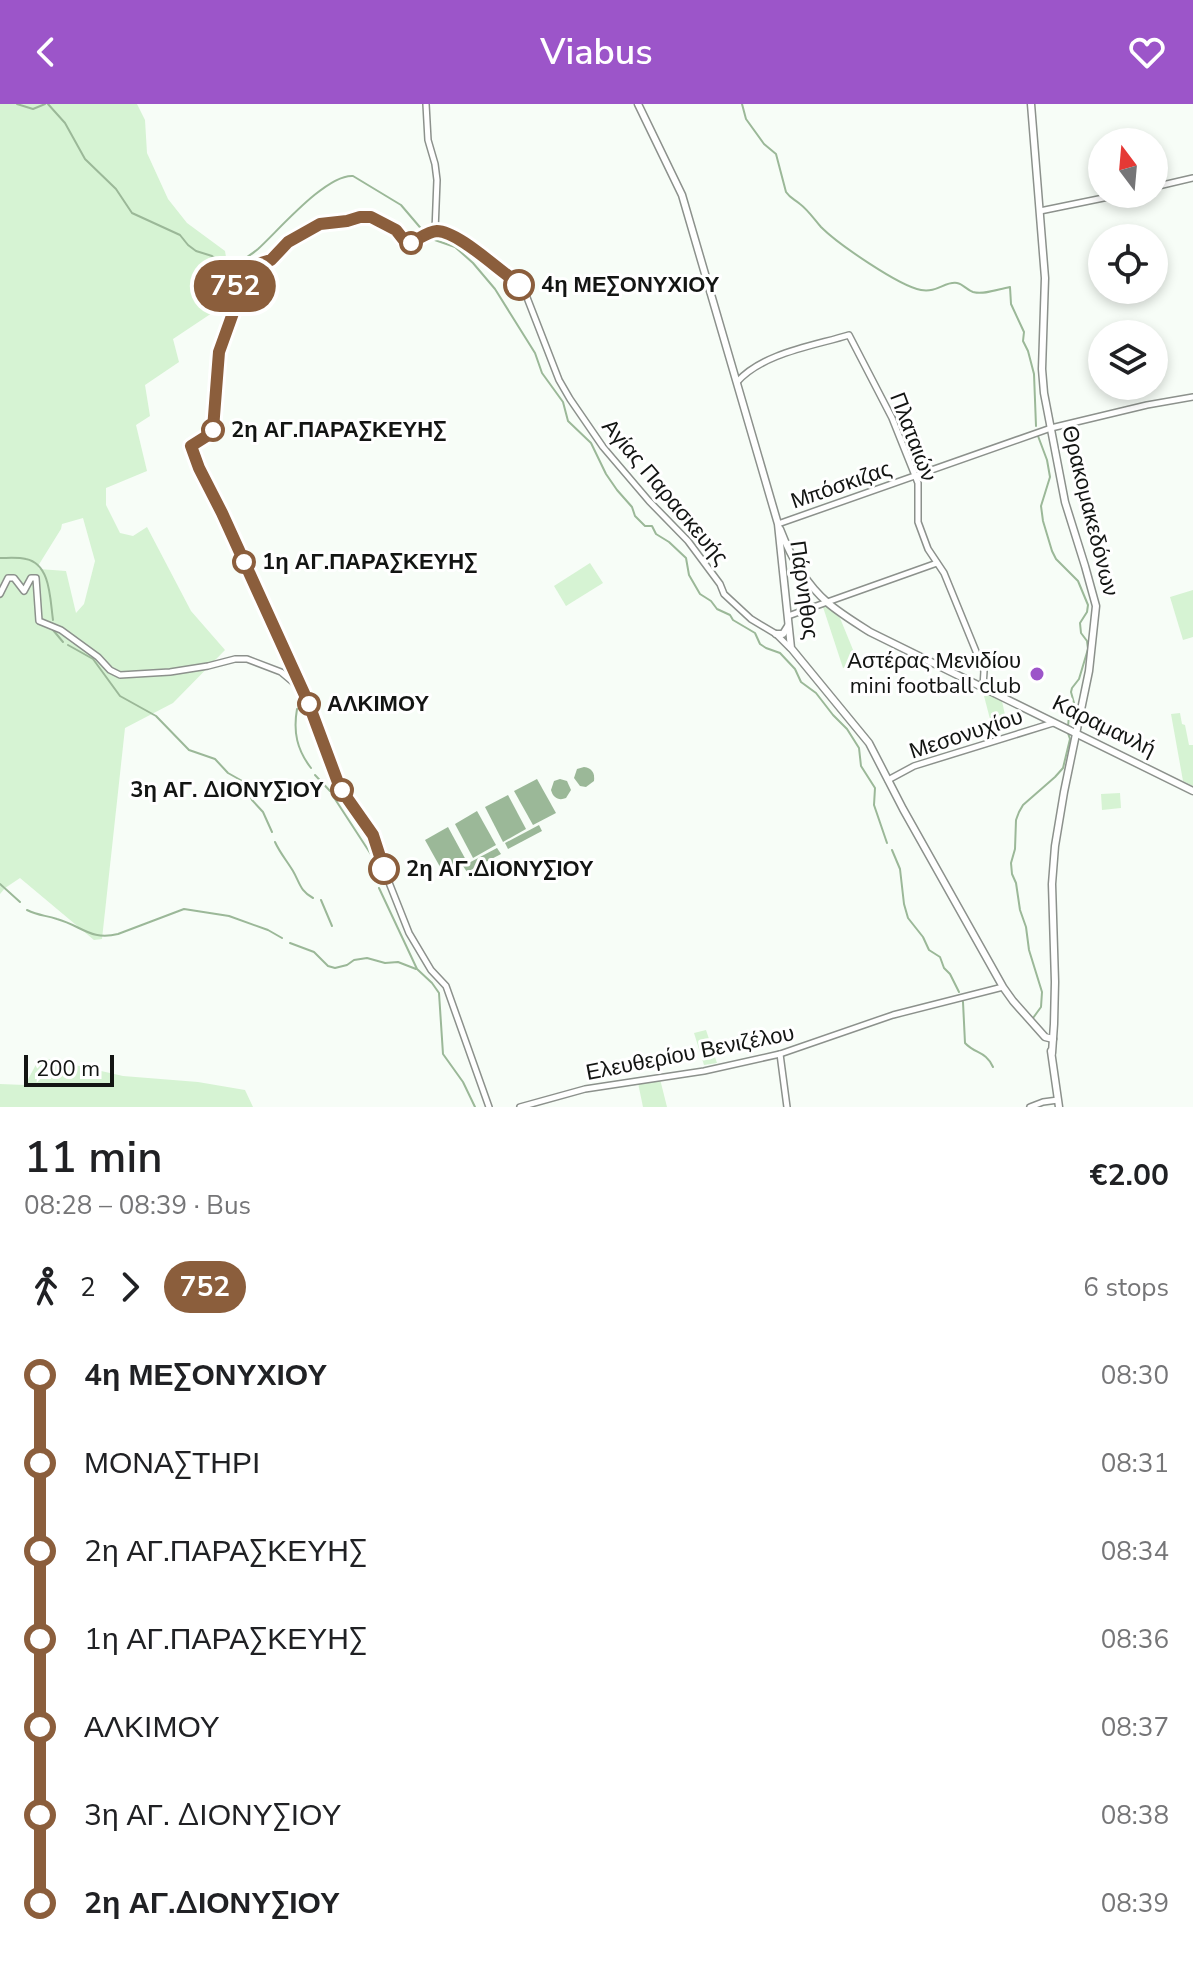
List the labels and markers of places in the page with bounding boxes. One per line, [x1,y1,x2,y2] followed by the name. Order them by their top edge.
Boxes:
[400,232,422,254] unlabelled marker
[504,270,534,300] marker: 4η ΜΕΣΟΝΥΧΙΟΥ
[541,270,720,300] place label: 4η ΜΕΣΟΝΥΧΙΟΥ
[231,415,446,445] place label: 2η ΑΓ.ΠΑΡΑΣΚΕΥΗΣ
[202,419,224,441] marker: 2η ΑΓ.ΠΑΡΑΣΚΕΥΗΣ
[262,547,477,577] place label: 1η ΑΓ.ΠΑΡΑΣΚΕΥΗΣ
[233,551,255,573] marker: 1η ΑΓ.ΠΑΡΑΣΚΕΥΗΣ
[847,646,1021,701] place label: Αστέρας Μενιδίου mini football club
[1028,665,1046,683] marker: Αστέρας Μενιδίου mini football club
[327,689,429,719] place label: ΑΛΚΙΜΟΥ
[298,693,320,715] marker: ΑΛΚΙΜΟΥ
[130,775,324,805] place label: 3η ΑΓ. ΔΙΟΝΥΣΙΟΥ
[331,779,353,801] marker: 3η ΑΓ. ΔΙΟΝΥΣΙΟΥ
[369,854,399,884] marker: 2η ΑΓ.ΔΙΟΝΥΣΙΟΥ
[406,854,594,884] place label: 2η ΑΓ.ΔΙΟΝΥΣΙΟΥ

